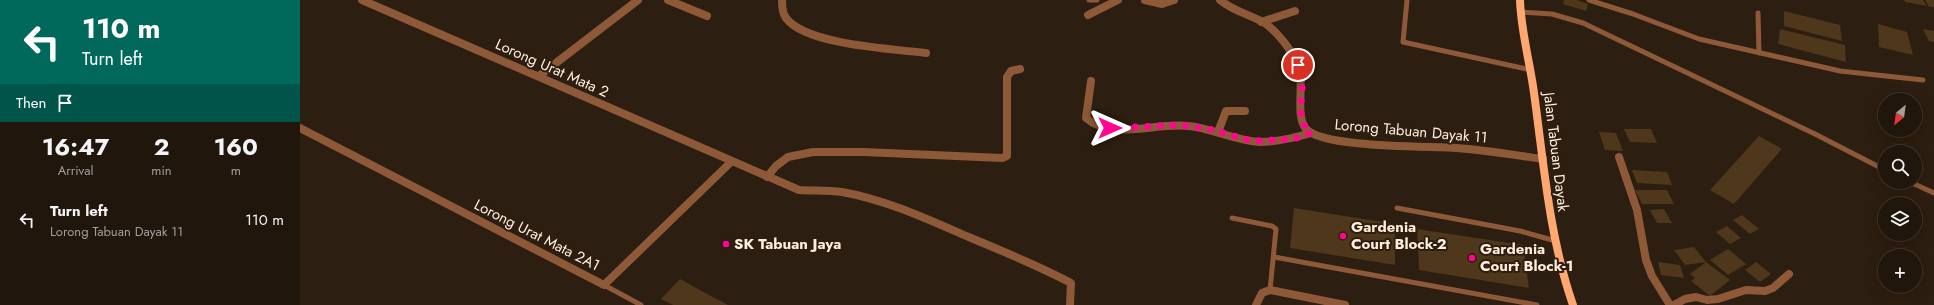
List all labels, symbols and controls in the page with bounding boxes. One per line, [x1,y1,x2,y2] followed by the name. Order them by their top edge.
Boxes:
[82,8,160,49] text: 110 m
[16,16,68,68] icon: left
[492,33,612,103] street label: Lorong Urat Mata 2
[82,46,142,72] text: Turn left
[1281,48,1315,82] pin
[1287,54,1309,76] icon: arrive
[1538,89,1574,213] street label: Jalan Tabuan Dayak
[16,92,46,114] text: Then
[54,92,76,114] icon: arrive
[1878,93,1922,137] north arrow
[1878,93,1922,293] map controls
[1089,107,1131,149] position arrow
[1334,113,1488,149] street label: Lorong Tabuan Dayak 11
[42,129,109,164] text: 16:47
[154,129,169,164] text: 2
[214,129,258,164] text: 160
[1878,145,1922,189] button: search
[58,161,94,180] text: Arrival
[151,161,172,180] text: min
[231,161,241,180] text: m
[470,194,604,276] street label: Lorong Urat Mata 2A1
[1878,197,1922,241] button: layers
[50,200,108,222] text: Turn left
[16,209,38,231] icon: left
[245,209,284,231] text: 110 m
[1351,216,1447,255] place label: Gardenia Court Block-2
[50,222,183,241] text: Lorong Tabuan Dayak 11
[1338,231,1348,241] marker: Gardenia Court Block-2
[734,233,841,255] place label: SK Tabuan Jaya
[1480,238,1573,277] place label: Gardenia Court Block-1
[721,239,731,249] marker: SK Tabuan Jaya
[1878,249,1922,293] button: +
[1467,253,1477,263] marker: Gardenia Court Block-1

